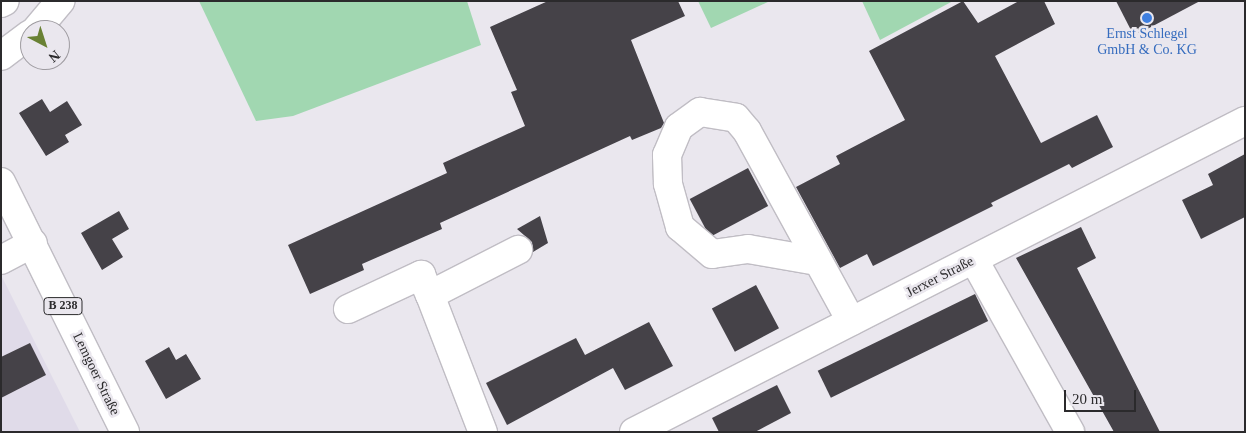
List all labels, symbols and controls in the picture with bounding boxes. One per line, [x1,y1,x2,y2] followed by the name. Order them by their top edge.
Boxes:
[1141,12,1153,24] marker: Ernst Schlegel GmbH & Co. KG
[20,20,70,70] north arrow
[1097,26,1197,58] place label: Ernst Schlegel GmbH & Co. KG
[46,47,63,65] text: N
[903,253,977,301] street label: Jerxer Straße
[43,296,83,316] road number: B 238
[69,330,123,418] street label: Lemgoer Straße
[1066,380,1138,412] scale bar
[1072,391,1102,407] text: 20 m

